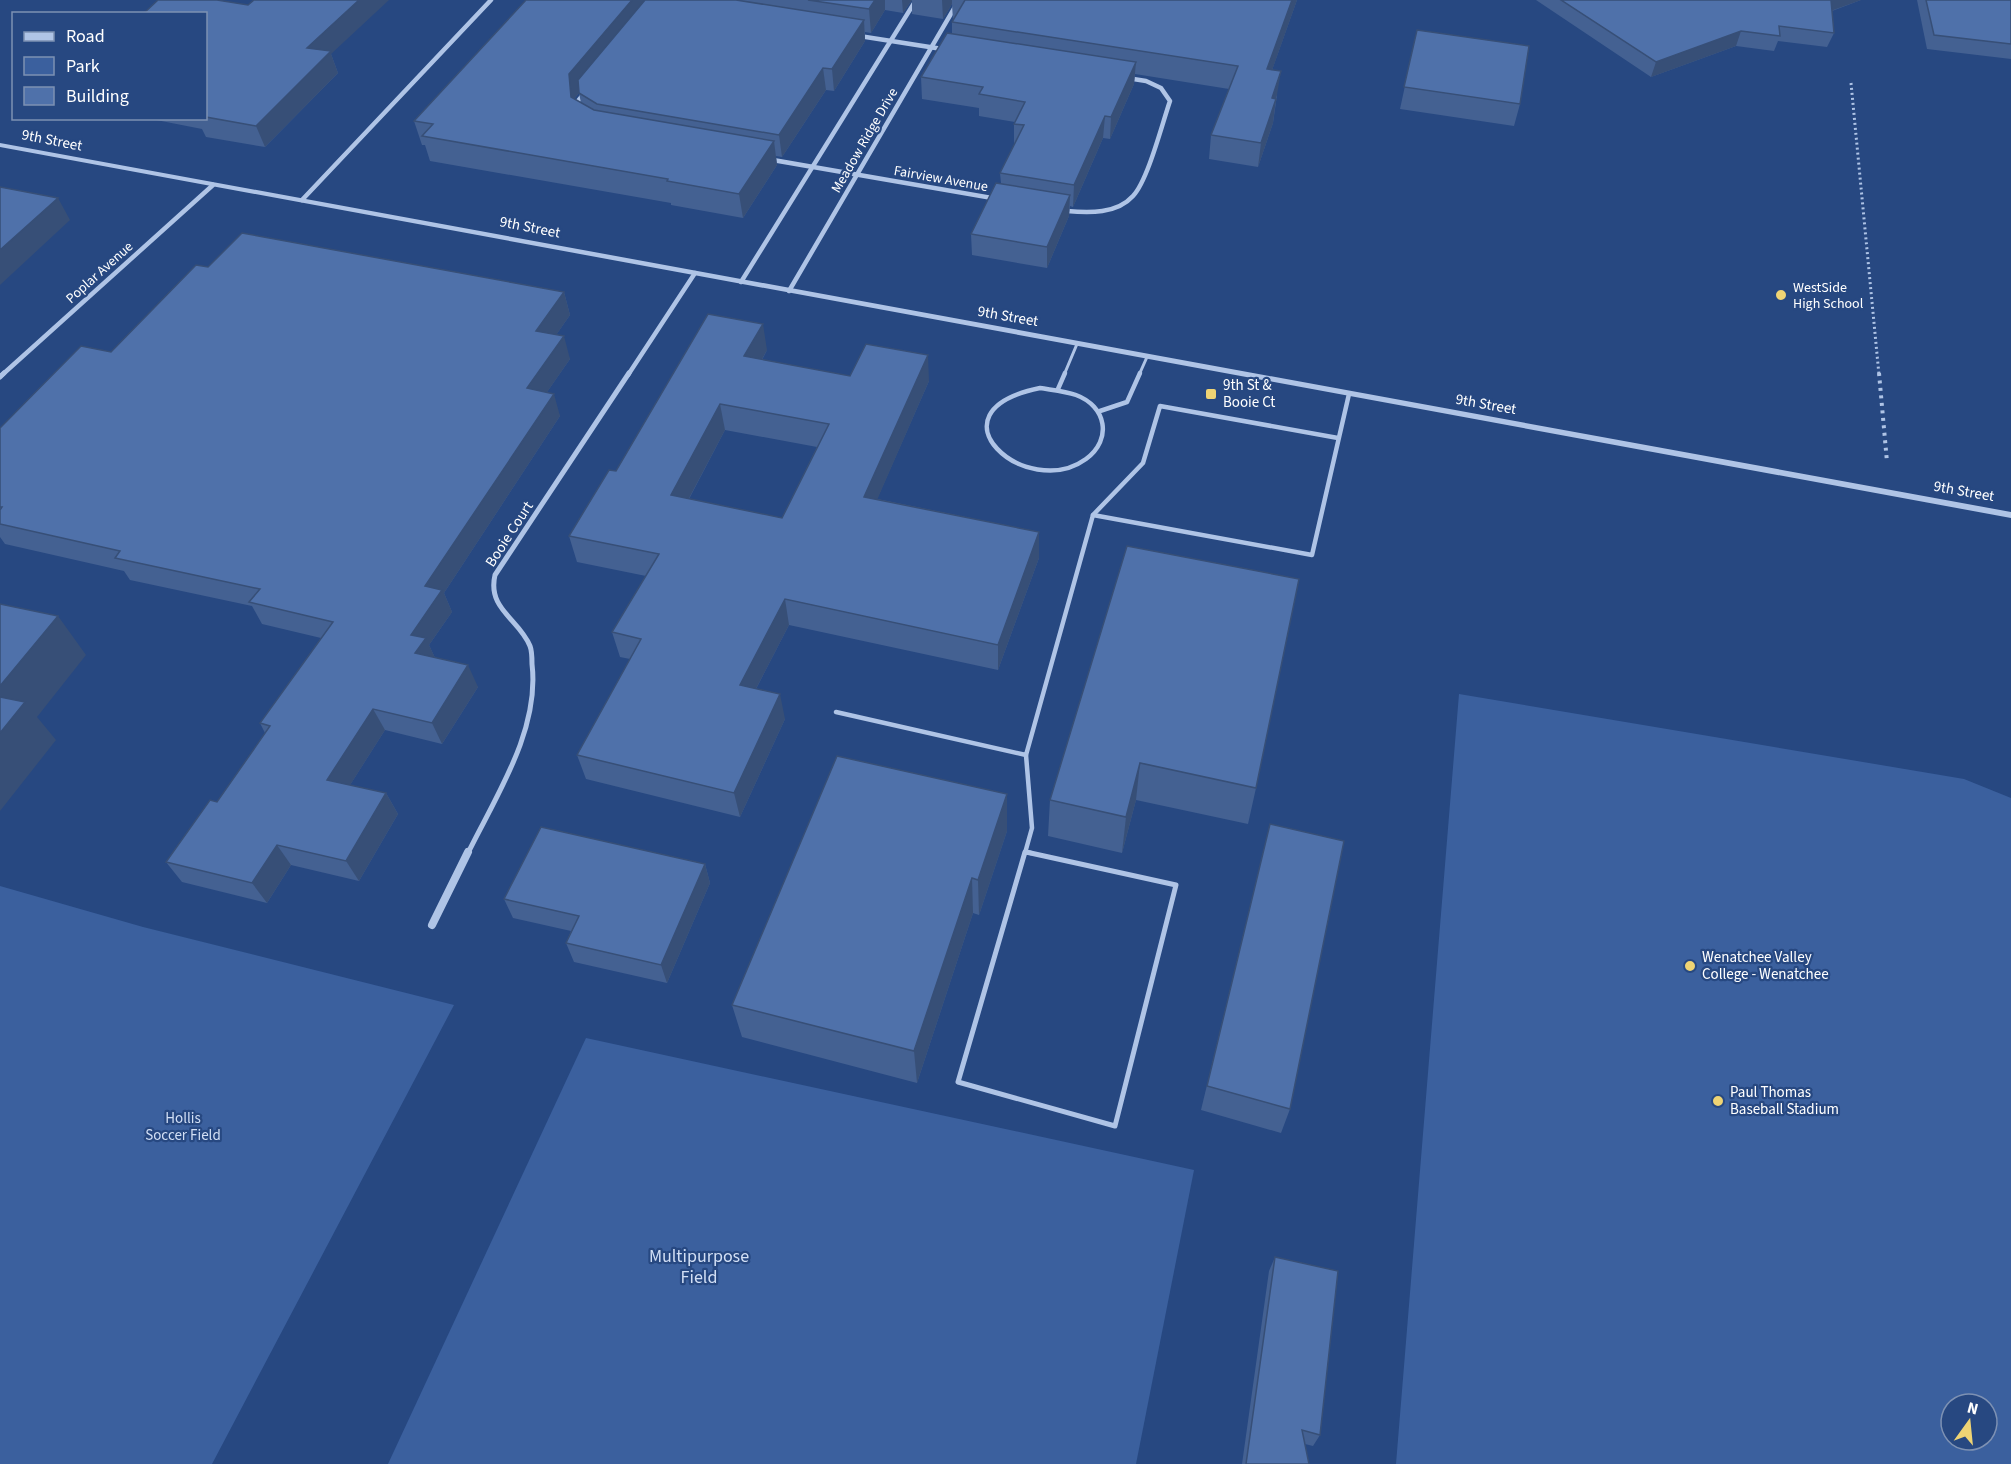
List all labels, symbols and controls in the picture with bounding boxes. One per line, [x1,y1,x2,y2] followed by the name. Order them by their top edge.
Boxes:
[12,12,207,120] legend
[66,24,105,49] text: Road
[66,54,100,79] text: Park
[66,84,129,109] text: Building
[827,84,903,197] street label: Meadow Ridge Drive
[20,124,84,157] street label: 9th Street
[892,161,989,197] street label: Fairview Avenue
[498,211,562,244] street label: 9th Street
[62,237,138,308] street label: Poplar Avenue
[1793,278,1864,314] place label: WestSide High School
[1774,288,1788,302] marker: WestSide High School
[976,301,1040,332] street label: 9th Street
[1223,375,1275,413] place label: 9th St & Booie Ct
[1204,387,1218,401] marker: 9th St & Booie Ct
[1454,389,1518,420] street label: 9th Street
[1932,476,1996,507] street label: 9th Street
[480,497,538,571] street label: Booie Court
[1702,947,1829,985] place label: Wenatchee Valley College - Wenatchee
[1683,959,1697,973] marker: Wenatchee Valley College - Wenatchee
[1730,1082,1839,1120] place label: Paul Thomas Baseball Stadium
[1711,1094,1725,1108] marker: Paul Thomas Baseball Stadium
[145,1108,221,1146] park label: Hollis Soccer Field
[649,1244,749,1290] park label: Multipurpose Field
[1939,1392,1999,1452] north arrow
[1965,1396,1981,1420] text: N

